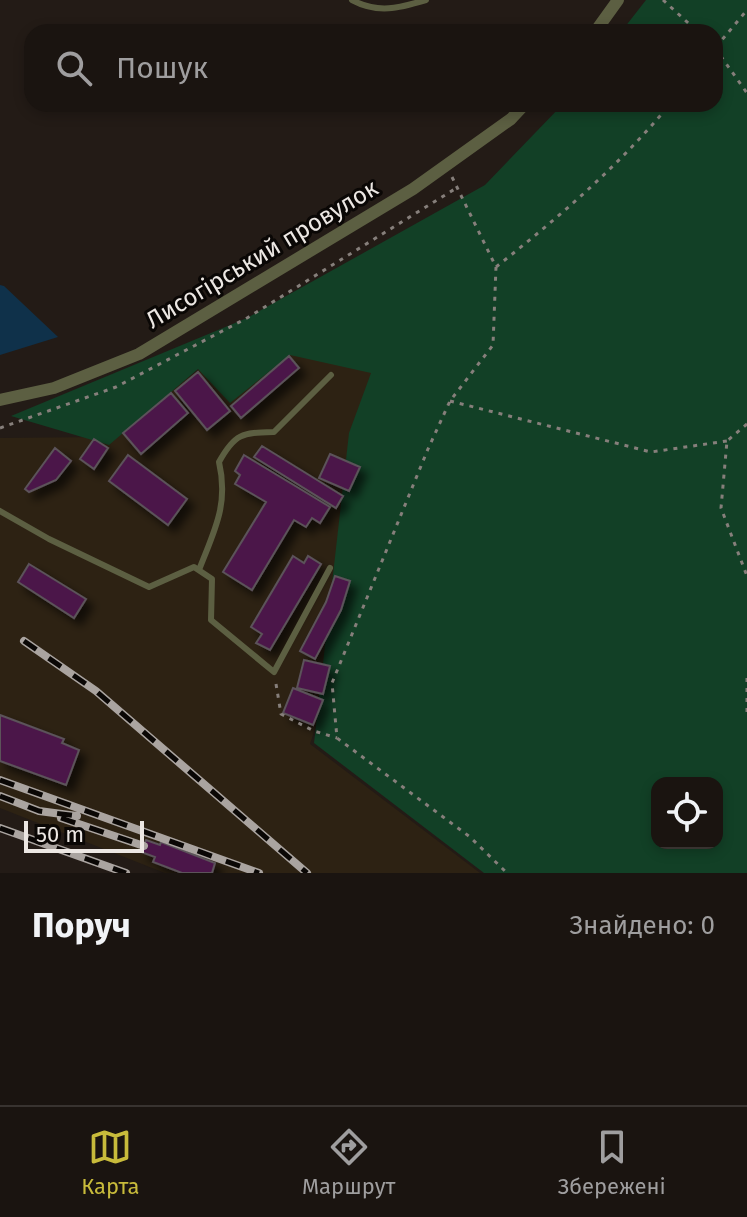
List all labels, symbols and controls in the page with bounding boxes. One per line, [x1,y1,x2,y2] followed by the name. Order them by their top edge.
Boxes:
[24,24,723,112] search box
[52,46,96,90] icon: search
[116,50,208,86] text: Пошук
[141,173,383,334] street label: Лисогірський провулок
[651,777,723,849] map controls
[651,777,723,849] button: locate
[24,817,144,853] scale bar
[36,821,84,848] text: 50 m
[32,905,131,946] text: Поруч
[569,910,715,941] text: Знайдено: 0
[81,1125,140,1200] tab: Карта
[302,1125,395,1200] tab: Маршрут
[558,1125,666,1200] tab: Збережені

